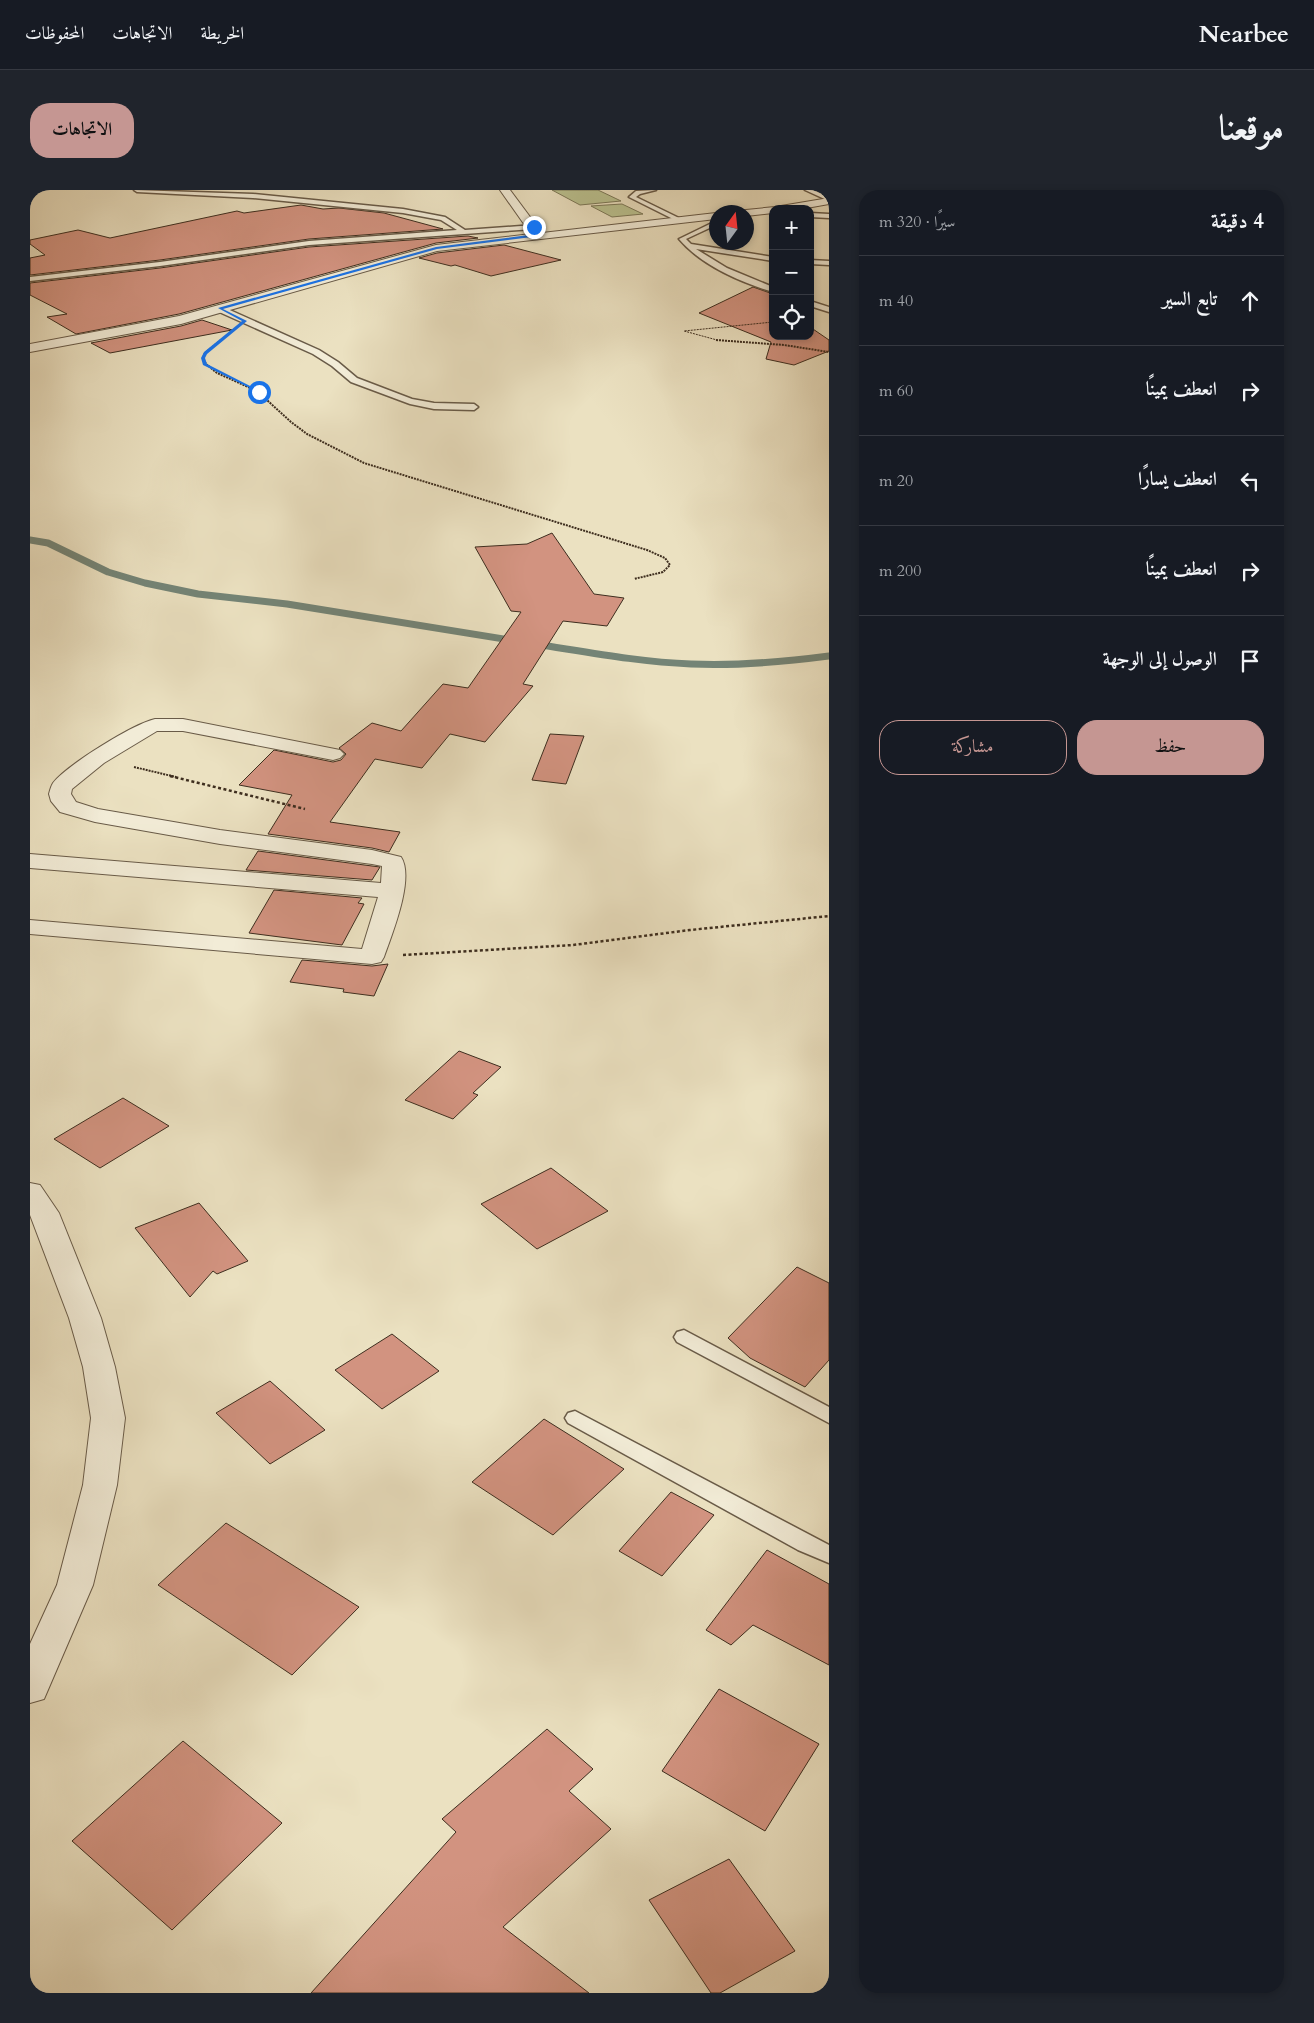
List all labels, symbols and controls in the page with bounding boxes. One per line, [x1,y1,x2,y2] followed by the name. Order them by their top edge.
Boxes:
[1199,18,1289,51] text: Nearbee
[25,21,84,46] text: المحفوظات
[112,21,172,46] text: الاتجاهات
[200,21,244,46] text: الخريطة
[30,103,134,158] button: الاتجاهات
[1219,104,1284,152] text: موقعنا
[709,205,754,250] north arrow
[769,205,814,340] map controls
[769,205,814,250] button: +
[1211,207,1264,236] text: 4 دقيقة
[879,211,955,233] text: سيرًا · 320 m
[523,216,546,239] route end
[769,250,814,295] button: −
[1162,286,1217,312] text: تابع السير
[1236,287,1264,315] icon: ahead
[879,290,913,312] text: 40 m
[769,295,814,340] button: locate
[1146,376,1217,402] text: انعطف يمينًا
[1236,377,1264,405] icon: right
[879,380,913,402] text: 60 m
[248,381,271,404] route start
[1138,466,1217,492] text: انعطف يسارًا
[1236,467,1264,495] icon: left
[879,470,913,492] text: 20 m
[1146,556,1217,582] text: انعطف يمينًا
[1236,557,1264,585] icon: right
[879,560,921,582] text: 200 m
[1103,646,1217,672] text: الوصول إلى الوجهة
[1236,647,1264,675] icon: arrive
[879,720,1067,775] button: مشاركة
[1077,720,1264,775] button: حفظ

